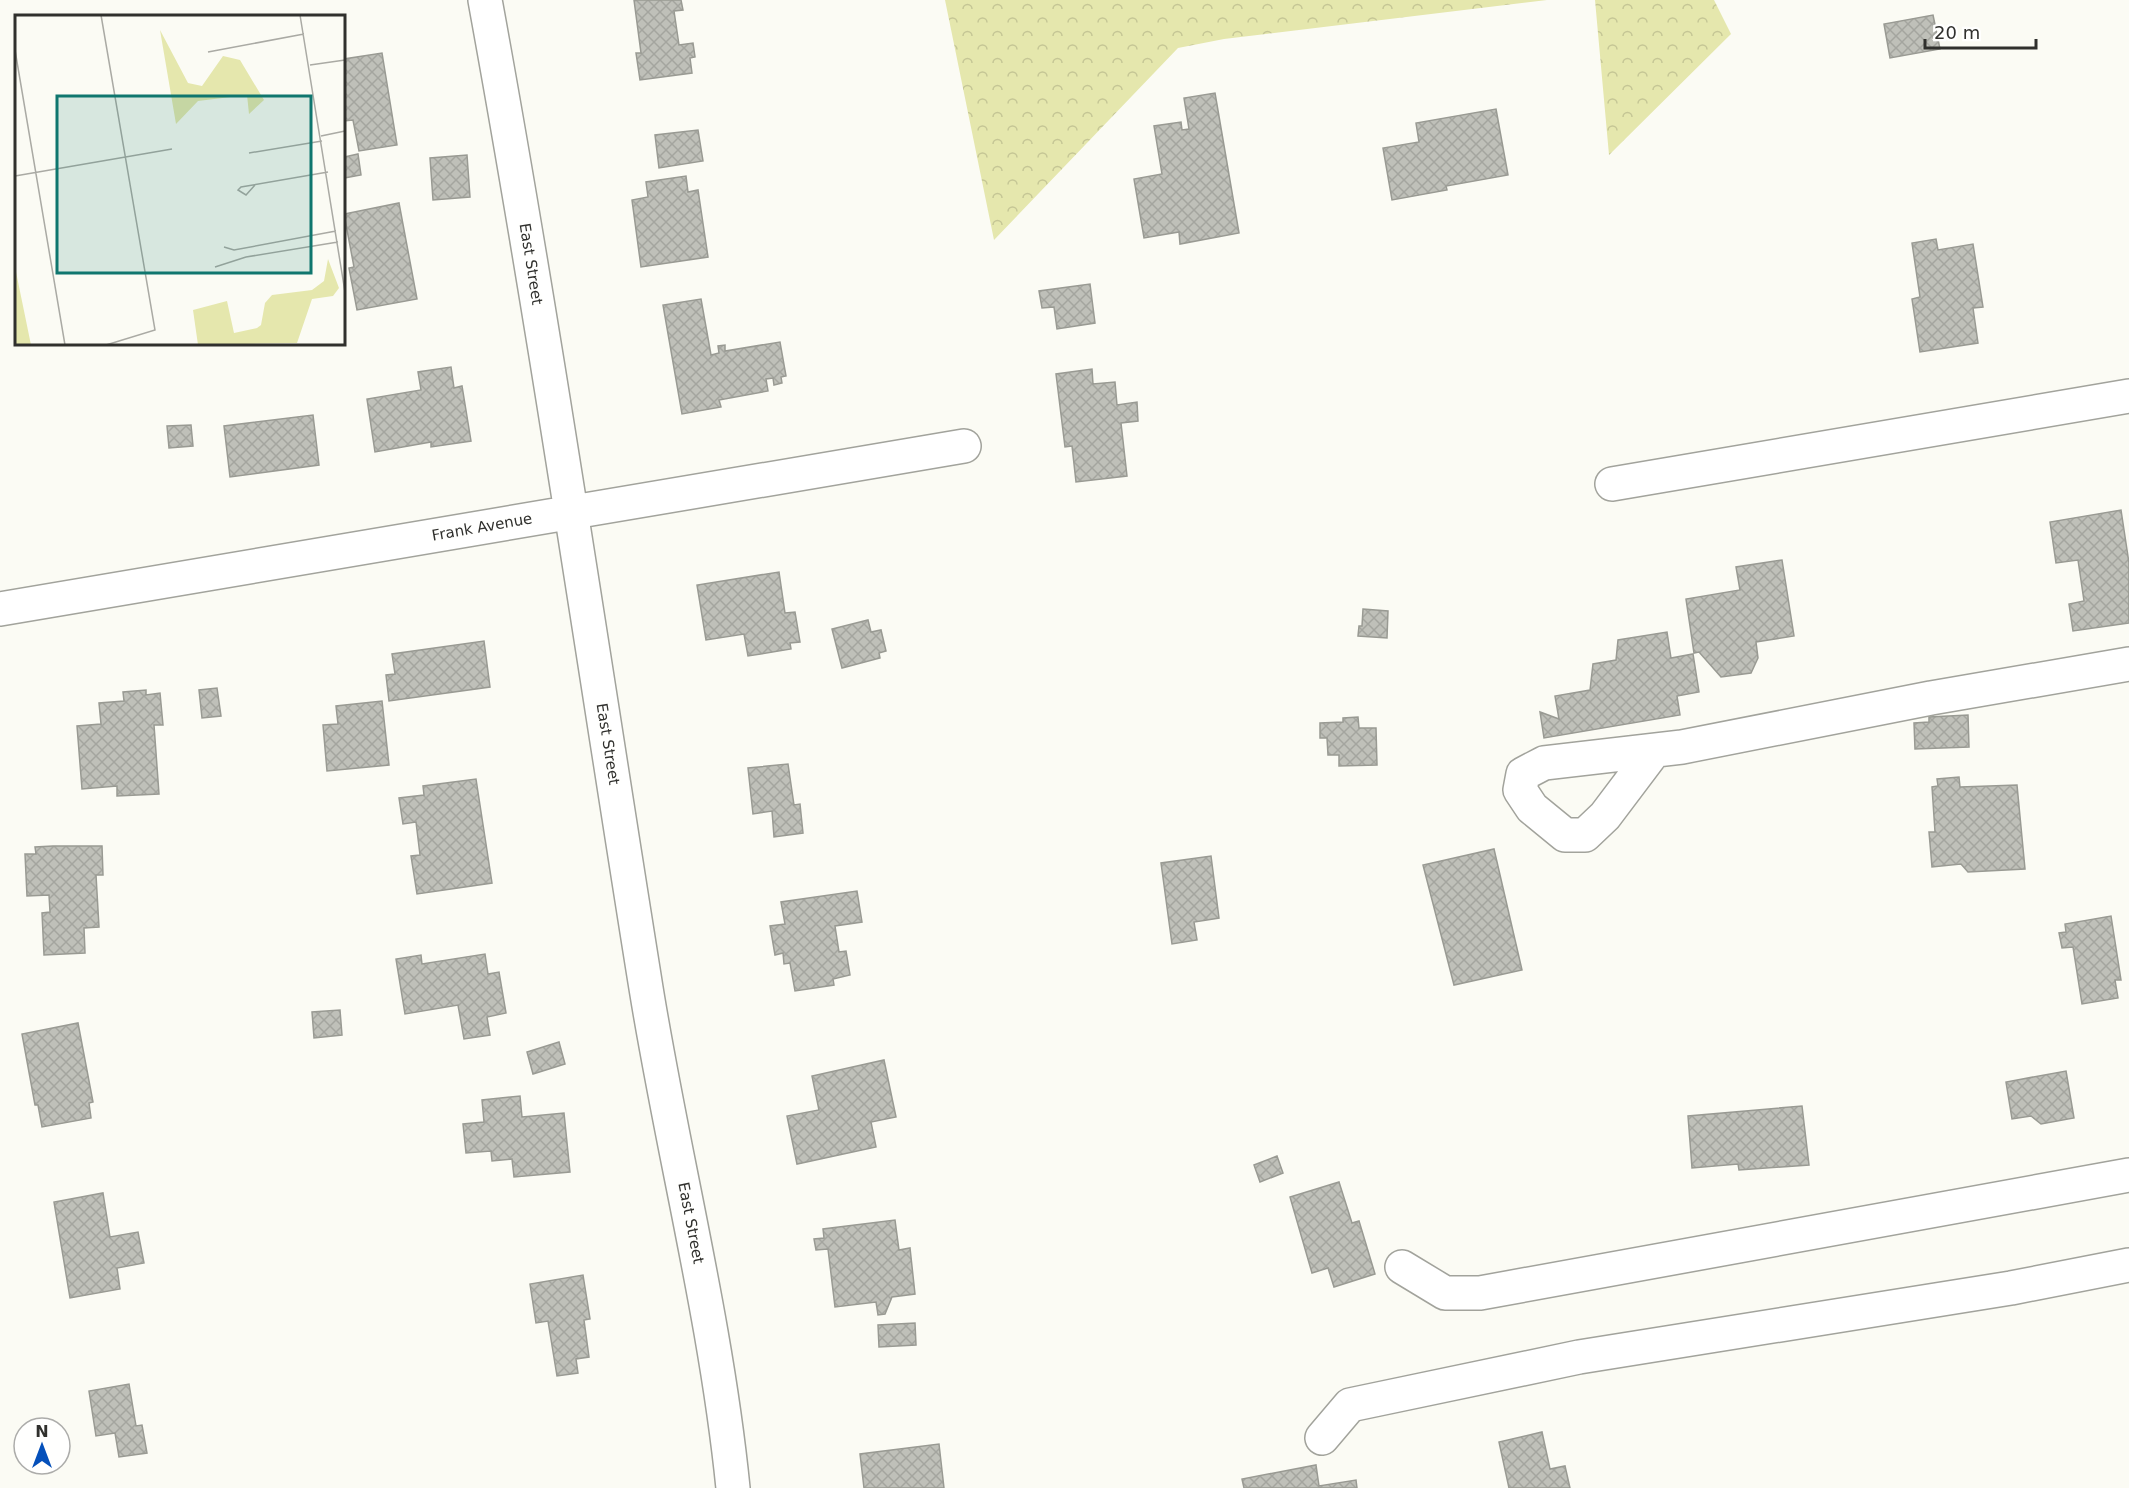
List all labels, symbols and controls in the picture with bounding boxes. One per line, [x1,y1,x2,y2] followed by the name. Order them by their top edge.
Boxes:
[1925,12,2036,50] scale bar
[15,15,345,345] inset map
[1934,22,1980,43] text: 20 m
[516,222,546,306] street label: East Street
[430,509,534,545] street label: Frank Avenue
[593,702,623,786] street label: East Street
[674,1181,708,1265] street label: East Street
[12,1416,72,1476] north arrow
[35,1422,49,1441] text: N

